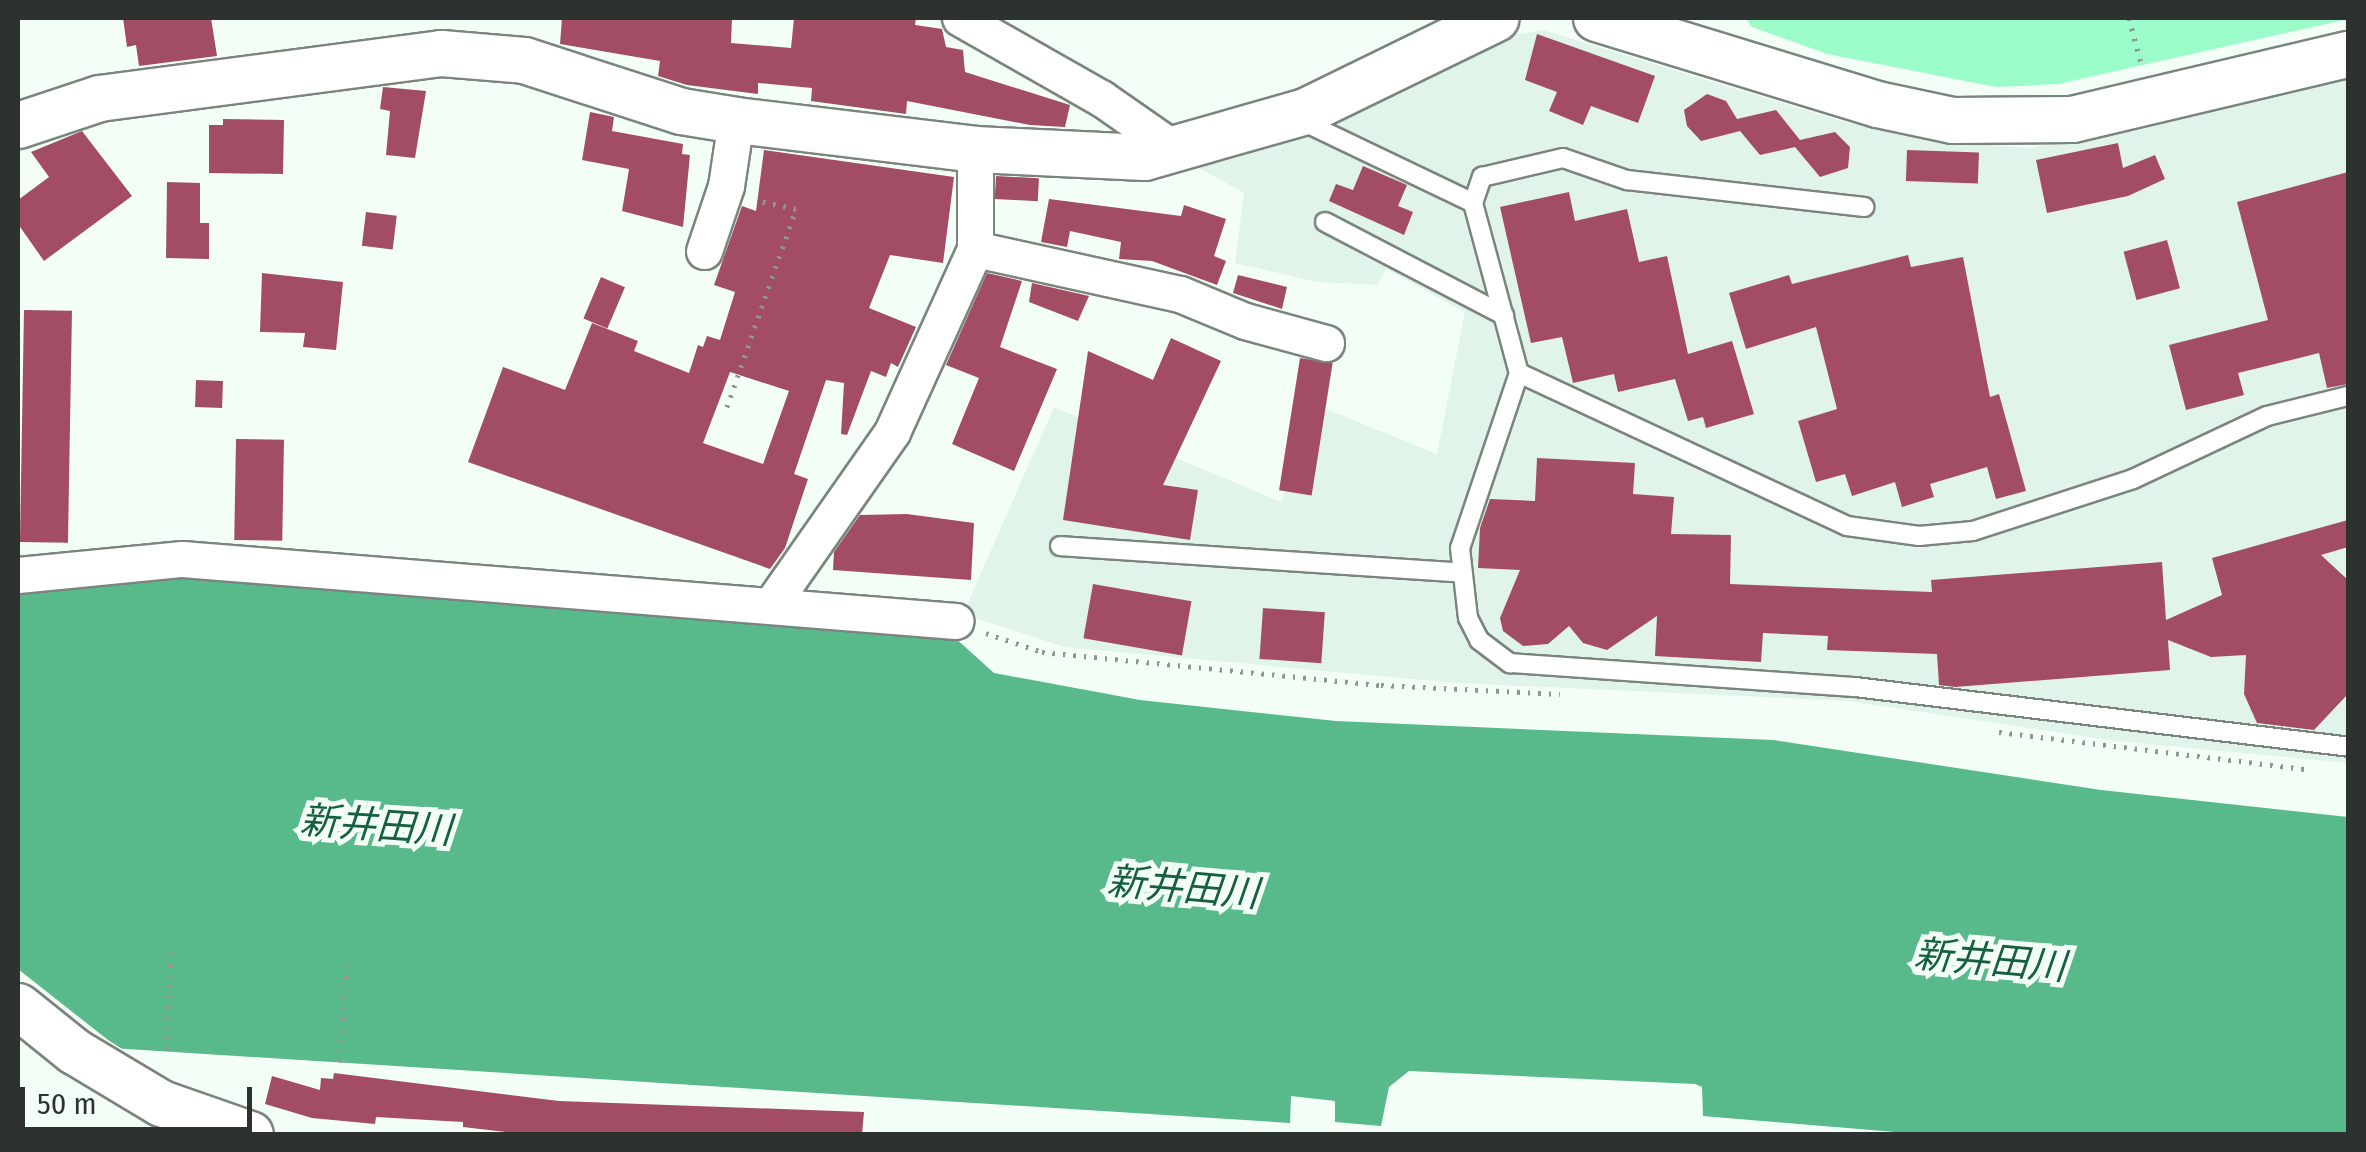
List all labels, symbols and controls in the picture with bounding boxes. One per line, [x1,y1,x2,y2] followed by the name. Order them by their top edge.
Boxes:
[299,798,453,854] water label: 新井田川
[1105,859,1261,917] water label: 新井田川
[1912,932,2068,990] water label: 新井田川
[25,1067,258,1129] scale bar
[37,1086,97,1122] text: 50 m

